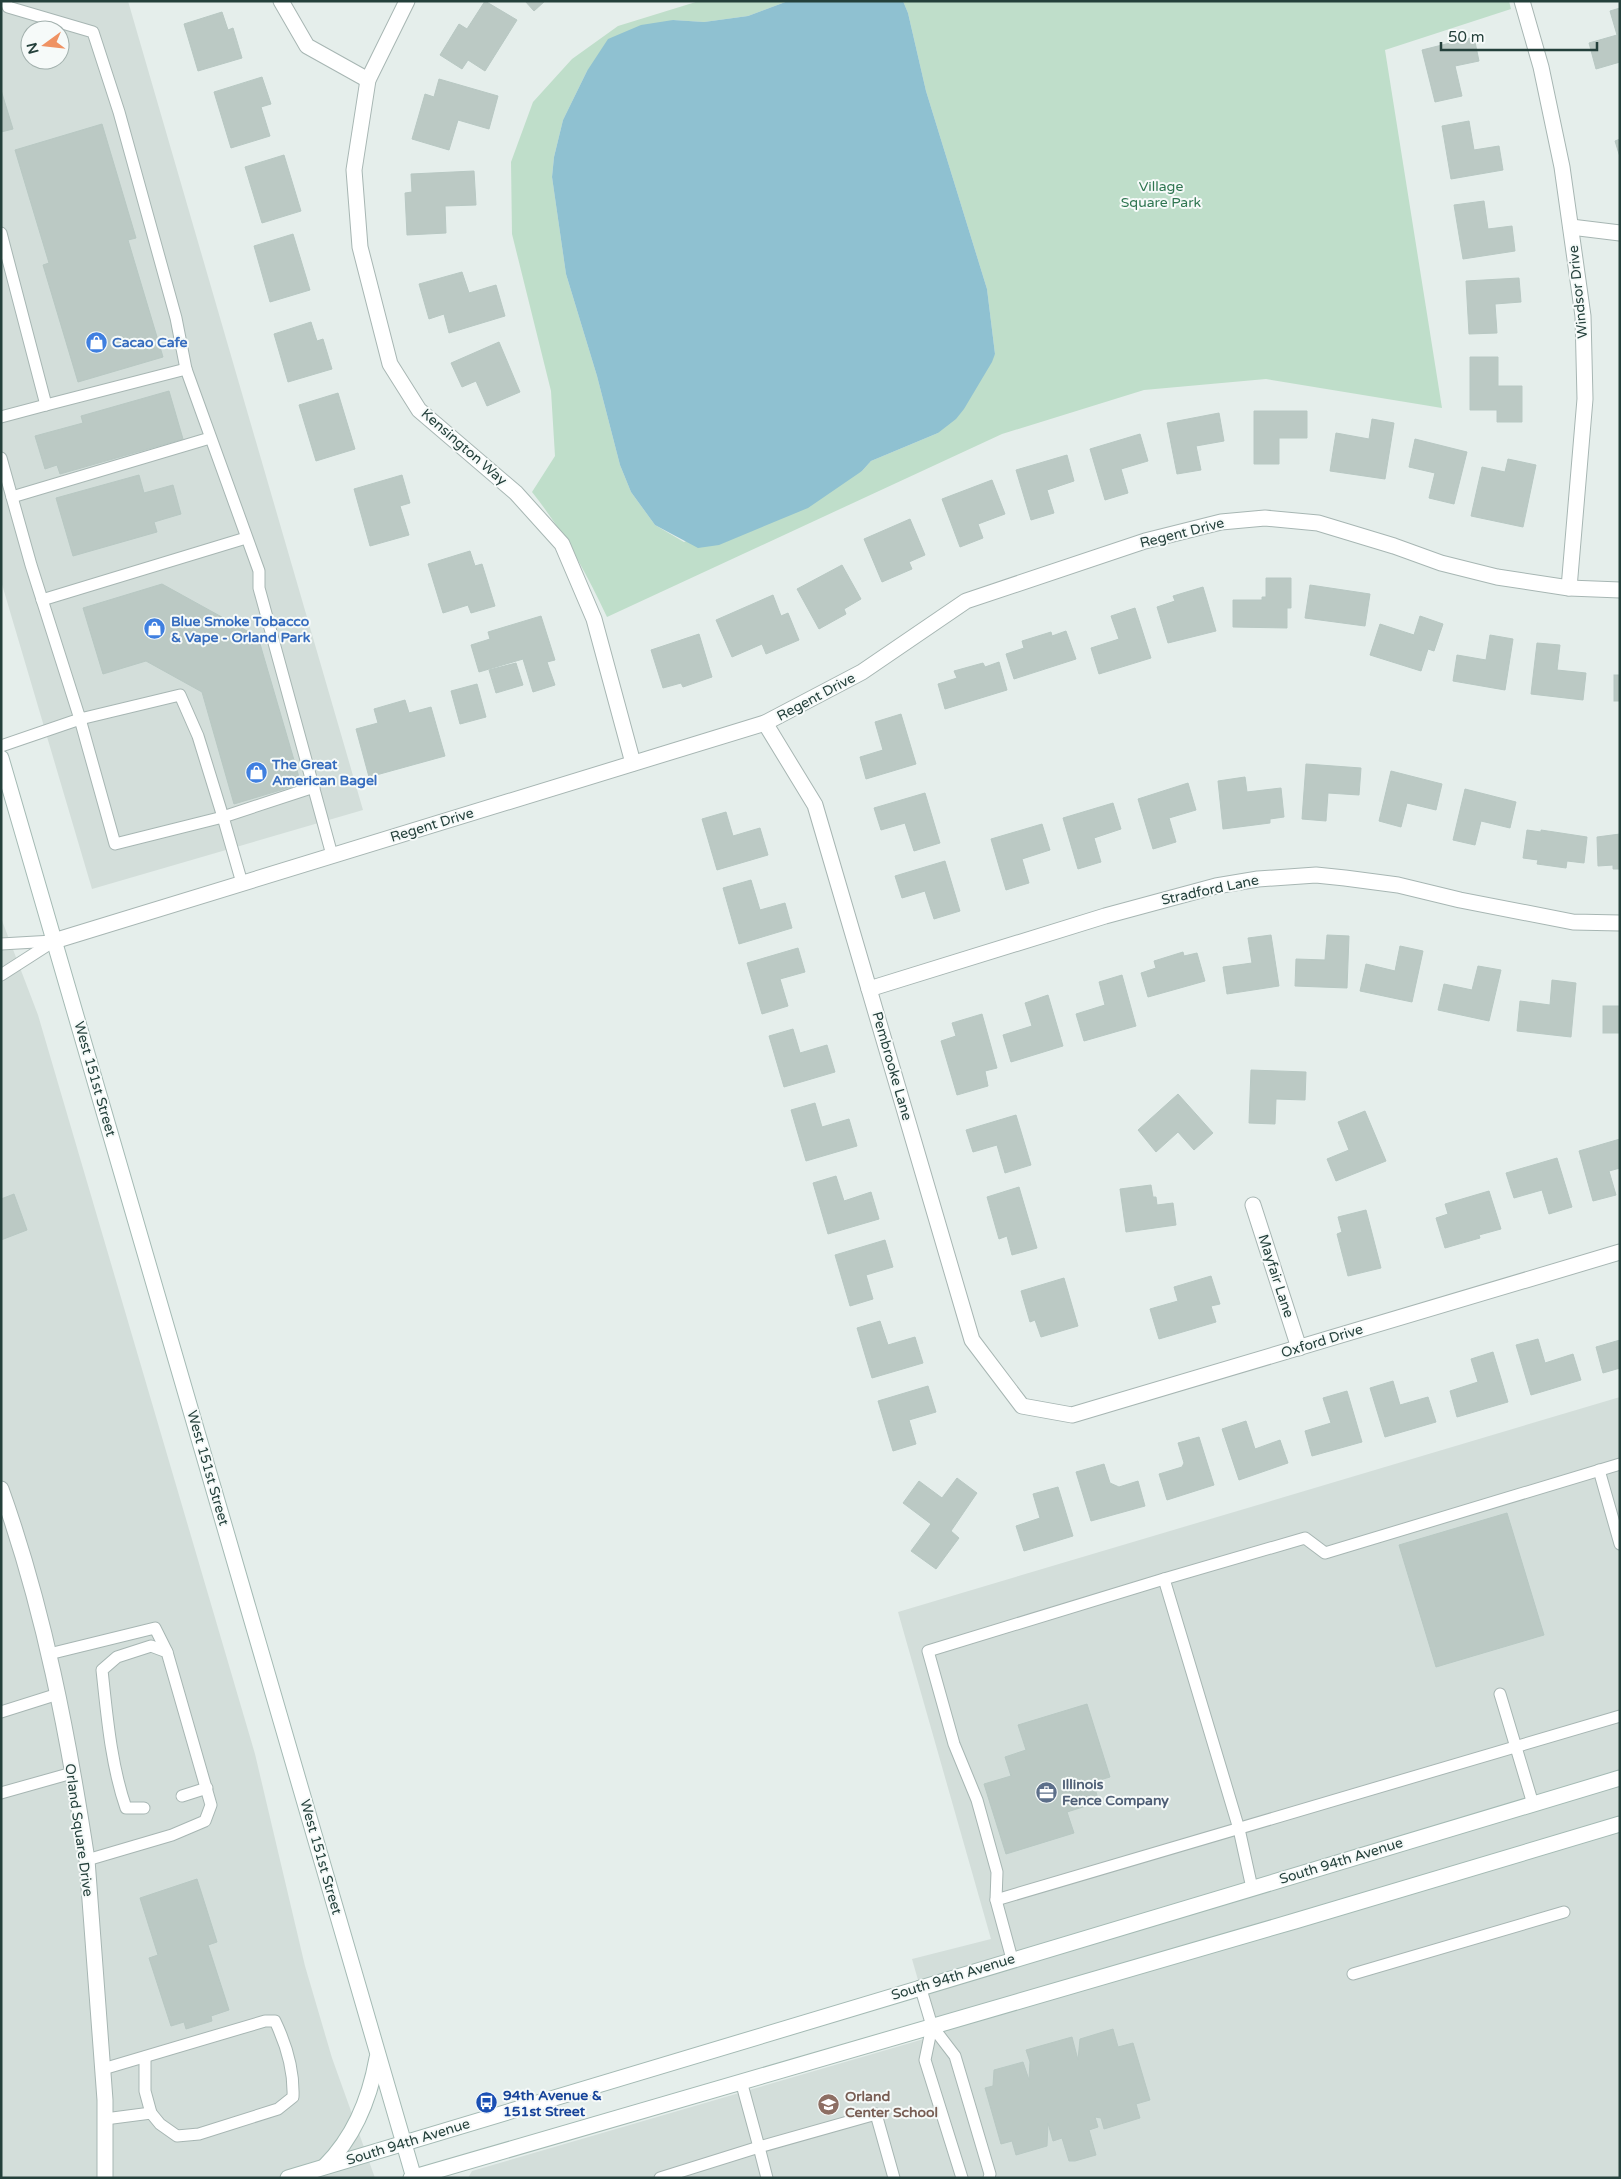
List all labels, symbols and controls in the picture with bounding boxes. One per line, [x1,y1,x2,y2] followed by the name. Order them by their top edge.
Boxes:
[20,20,70,70] north arrow
[1441,20,1597,52] scale bar
[1448,28,1485,46] text: 50 m
[23,41,43,56] text: N
[1121,178,1202,211] park label: Village Square Park
[1565,245,1591,339] street label: Windsor Drive
[84,330,108,354] shop icon: Cacao Cafe
[112,334,187,351] place label: Cacao Cafe
[418,405,511,489] street label: Kensington Way
[1138,514,1226,552] street label: Regent Drive
[171,613,311,646] place label: Blue Smoke Tobacco & Vape - Orland Park
[143,617,167,641] shop icon: Blue Smoke Tobacco & Vape - Orland Park
[774,669,858,725] street label: Regent Drive
[271,756,377,789] place label: The Great American Bagel
[244,760,268,784] shop icon: The Great American Bagel
[388,804,476,846] street label: Regent Drive
[1160,871,1260,909] street label: Stradford Lane
[868,1010,916,1122] street label: Pembrooke Lane
[70,1019,120,1139] street label: West 151st Street
[1255,1232,1297,1320] street label: Mayfair Lane
[1279,1320,1365,1361] street label: Oxford Drive
[183,1408,233,1528] street label: West 151st Street
[61,1762,97,1898] street label: Orland Square Drive
[1062,1776,1169,1809] place label: Illinois Fence Company
[1034,1780,1058,1804] office icon: Illinois Fence Company
[296,1797,346,1917] street label: West 151st Street
[1277,1834,1405,1888] street label: South 94th Avenue
[889,1950,1017,2004] street label: South 94th Avenue
[503,2087,602,2120] place label: 94th Avenue & 151st Street
[845,2088,938,2121] place label: Orland Center School
[475,2091,499,2115] bus stop icon: 94th Avenue & 151st Street
[817,2092,841,2116] school or university icon: Orland Center School
[344,2115,472,2169] street label: South 94th Avenue

